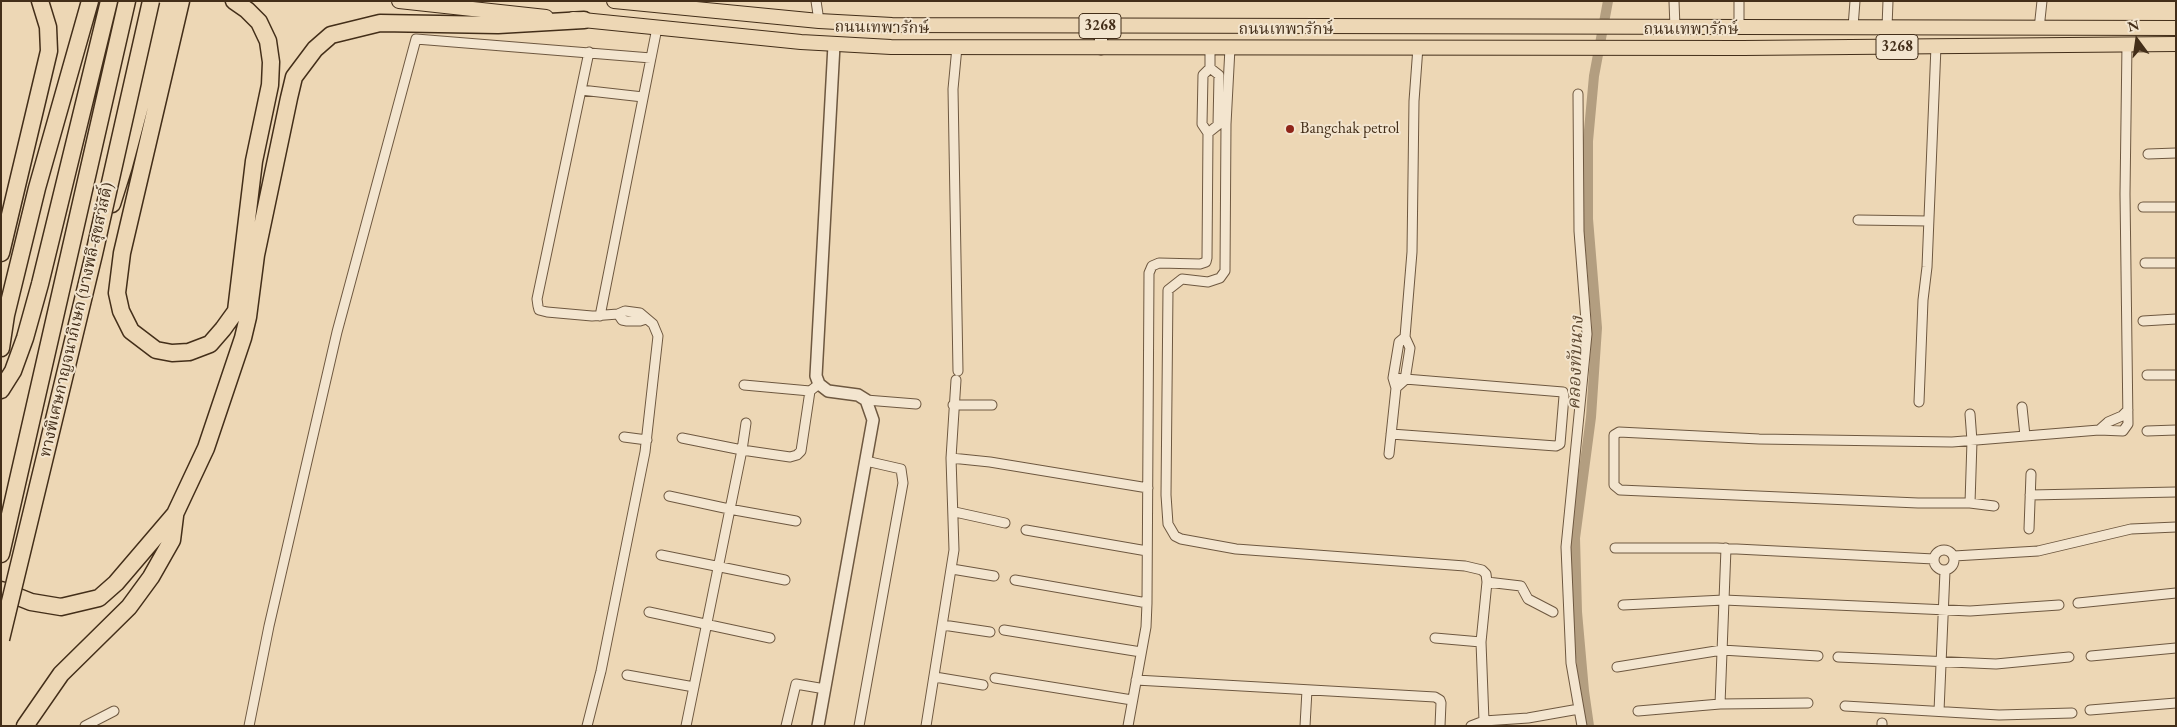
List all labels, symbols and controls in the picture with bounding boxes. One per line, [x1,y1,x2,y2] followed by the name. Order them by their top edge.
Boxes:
[1079,14,1121,38] road number: 3268
[2112,15,2162,65] north arrow
[2126,15,2141,36] text: N
[834,18,930,38] street label: ถนนเทพารักษ์
[1239,20,1333,40] street label: ถนนเทพารักษ์
[1644,20,1738,40] street label: ถนนเทพารักษ์
[1876,34,1918,60] road number: 3268
[1300,119,1399,139] place label: Bangchak petrol
[1284,123,1296,135] marker: Bangchak petrol
[36,181,118,459] street label: ทางพิเศษกาญจนาภิเษก (บางพลี-สุขสวัสดิ์)
[1564,316,1588,410] water label: คลองทับนาง

